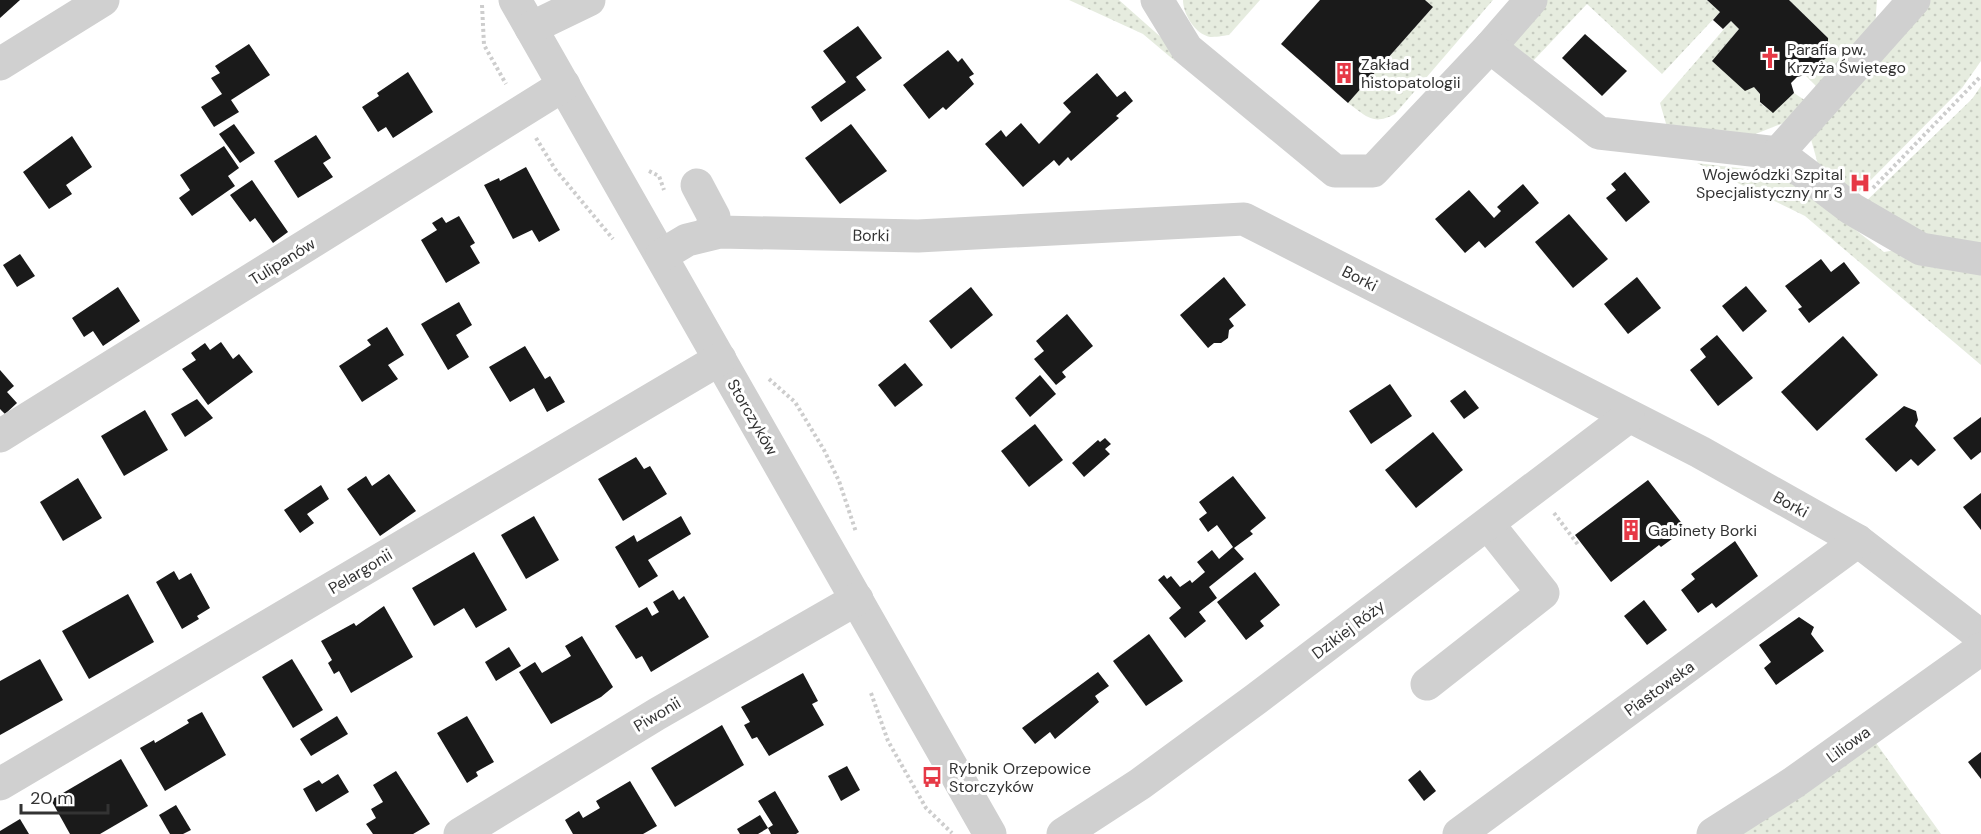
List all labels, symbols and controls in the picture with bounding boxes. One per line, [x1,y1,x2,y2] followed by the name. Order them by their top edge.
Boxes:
[1787,39,1906,78] place label: Parafia pw. Krzyża Świętego
[1758,46,1782,70] church icon: Parafia pw. Krzyża Świętego
[1361,54,1461,93] place label: Zakład histopatologii
[1332,61,1356,85] building icon: Zakład histopatologii
[1696,164,1843,203] place label: Wojewódzki Szpital Specjalistyczny nr 3
[1848,171,1872,195] hospital icon: Wojewódzki Szpital Specjalistyczny nr 3
[852,225,890,246] street label: Borki
[245,233,319,290] street label: Tulipanów
[1339,261,1381,296] street label: Borki
[722,375,783,459] street label: Storczyków
[1770,486,1812,523] street label: Borki
[1619,518,1643,542] building icon: Gabinety Borki
[1648,520,1757,541] place label: Gabinety Borki
[324,544,396,599] street label: Pelargonii
[1308,595,1389,664] street label: Dzikiej Róży
[1620,656,1699,721] street label: Piastowska
[630,692,685,737] street label: Piwonii
[1822,721,1874,767] street label: Liliowa
[949,758,1091,797] place label: Rybnik Orzepowice Storczyków
[920,765,944,789] bus stop icon: Rybnik Orzepowice Storczyków
[21,777,108,815] scale bar
[30,786,73,810] text: 20 m

